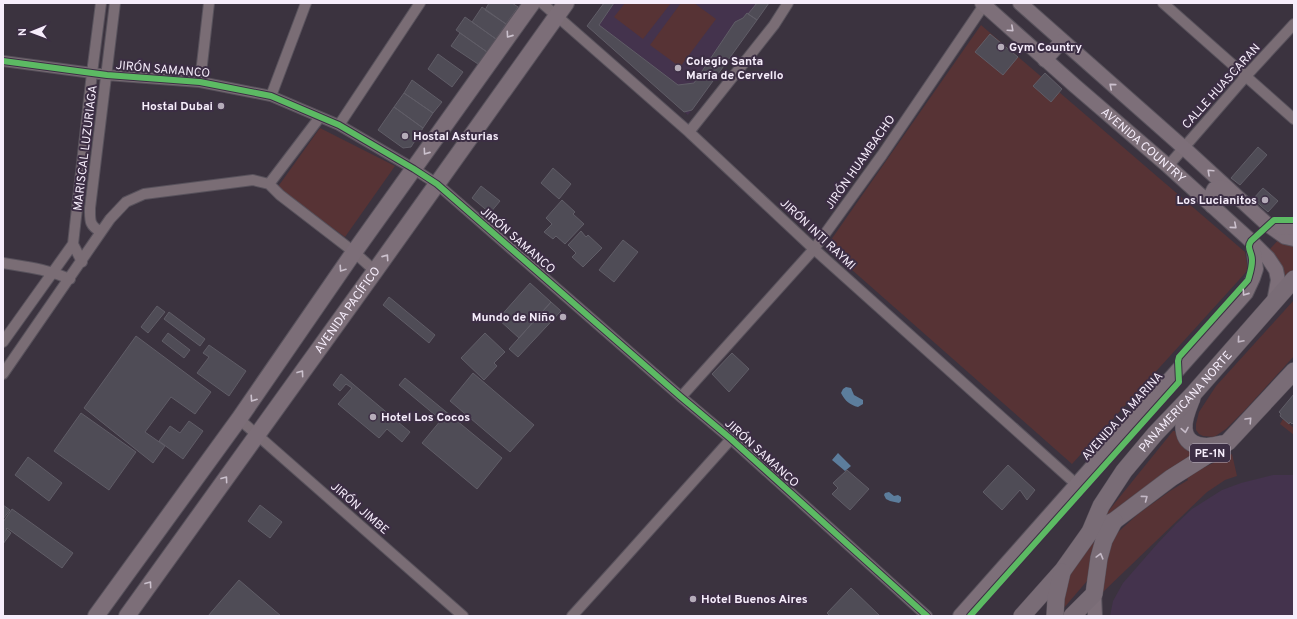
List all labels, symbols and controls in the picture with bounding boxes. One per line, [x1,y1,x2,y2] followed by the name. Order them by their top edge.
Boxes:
[12,12,52,52] north arrow
[1006,24,1014,32] one-way arrow
[16,28,30,36] text: N
[507,30,514,37] one-way arrow
[1009,40,1082,56] place label: Gym Country
[1179,41,1264,133] street label: CALLE HUASCARAN
[996,42,1006,52] marker: Gym Country
[686,54,784,84] place label: Colegio Santa María de Cervello
[115,58,211,82] street label: JIRÓN SAMANCO
[673,63,683,73] marker: Colegio Santa María de Cervello
[1110,83,1117,90] one-way arrow
[70,84,102,212] street label: MARISCAL LUZURIAGA
[141,99,213,115] place label: Hostal Dubai
[216,101,226,111] marker: Hostal Dubai
[1097,105,1189,187] street label: AVENIDA COUNTRY
[822,112,899,213] street label: JIRÓN HUAMBACHO
[413,129,499,145] place label: Hostal Asturias
[400,131,410,141] marker: Hostal Asturias
[423,148,431,155] one-way arrow
[1207,170,1214,177] one-way arrow
[1176,193,1257,209] place label: Los Lucianitos
[776,195,859,274] street label: JIRÓN INTI RAYMI
[1260,195,1270,205] marker: Los Lucianitos
[476,204,558,278] street label: JIRÓN SAMANCO
[1230,221,1237,228] one-way arrow
[381,254,388,261] one-way arrow
[311,264,384,357] street label: AVENIDA PACÍFICO
[339,265,347,272] one-way arrow
[1243,288,1250,295] one-way arrow
[472,310,555,326] place label: Mundo de Niño
[558,312,568,322] marker: Mundo de Niño
[1238,335,1245,342] one-way arrow
[1136,348,1236,456] street label: PANAMERICANA NORTE
[1079,369,1167,464] street label: AVENIDA LA MARINA
[296,371,303,378] one-way arrow
[251,395,258,402] one-way arrow
[381,410,470,426] place label: Hotel Los Cocos
[368,412,378,422] marker: Hotel Los Cocos
[721,416,802,491] street label: JIRÓN SAMANCO
[1244,417,1251,425] one-way arrow
[1180,426,1189,433] one-way arrow
[1190,444,1230,462] road number: PE-1N
[220,476,228,483] one-way arrow
[327,479,392,539] street label: JIRÓN JIMBE
[1141,495,1148,502] one-way arrow
[1095,553,1103,559] one-way arrow
[144,582,151,589] one-way arrow
[701,592,808,608] place label: Hotel Buenos Aires
[688,594,698,604] marker: Hotel Buenos Aires

